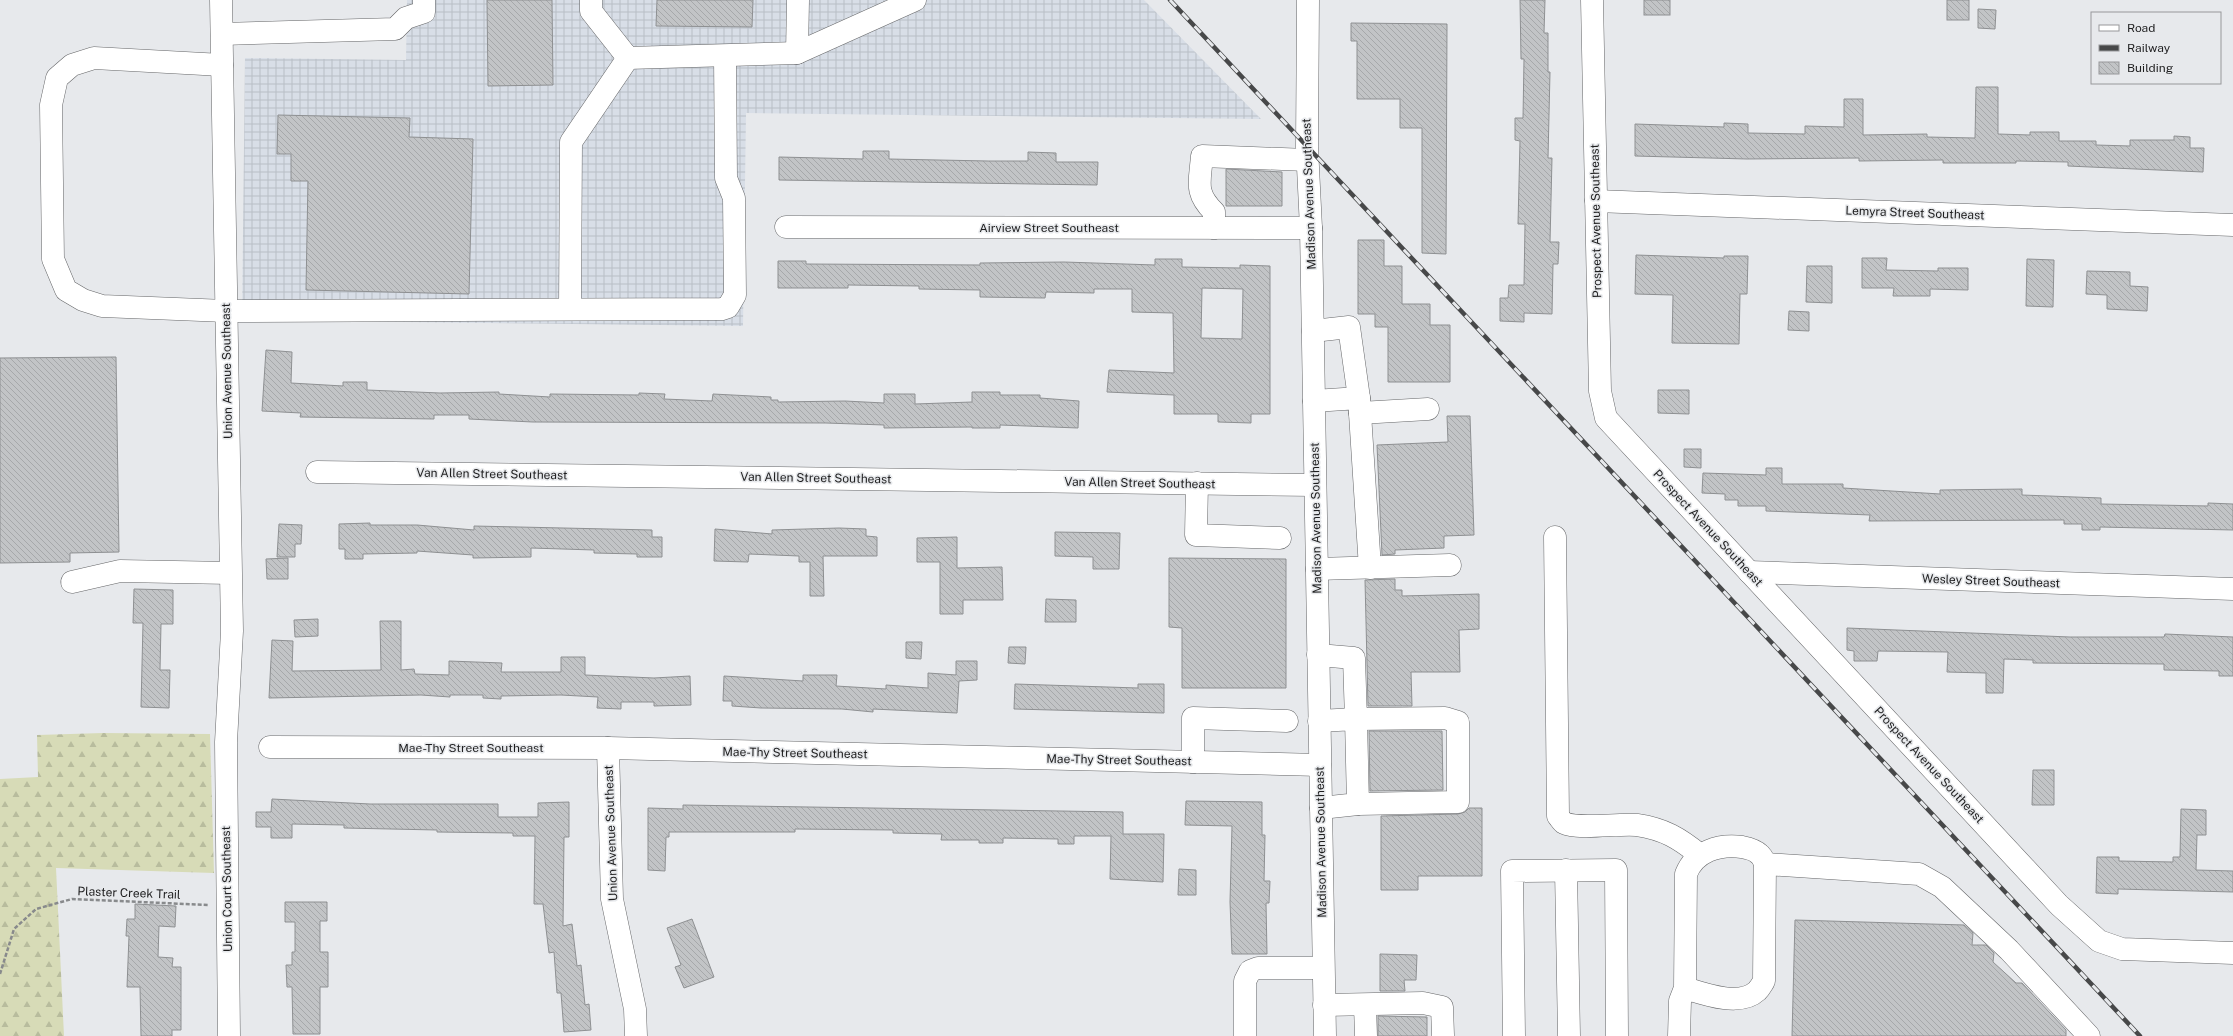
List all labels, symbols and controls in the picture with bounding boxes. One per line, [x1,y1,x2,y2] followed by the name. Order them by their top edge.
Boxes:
[2091,12,2221,84] legend
[2127,21,2155,35] text: Road
[2127,41,2171,55] text: Railway
[2127,61,2173,75] text: Building
[1299,118,1319,270] street label: Madison Avenue Southeast
[1588,143,1604,298] street label: Prospect Avenue Southeast
[1845,204,1985,222] street label: Lemyra Street Southeast
[979,221,1119,235] street label: Airview Street Southeast
[219,302,235,439] street label: Union Avenue Southeast
[1308,442,1324,594] street label: Madison Avenue Southeast
[416,466,568,482] street label: Van Allen Street Southeast
[1650,467,1766,589] street label: Prospect Avenue Southeast
[740,470,892,486] street label: Van Allen Street Southeast
[1064,475,1216,491] street label: Van Allen Street Southeast
[1922,572,2061,590] street label: Wesley Street Southeast
[1871,704,1987,826] street label: Prospect Avenue Southeast
[398,741,544,755] street label: Mae-Thy Street Southeast
[722,745,868,761] street label: Mae-Thy Street Southeast
[1046,752,1192,768] street label: Mae-Thy Street Southeast
[602,764,620,901] street label: Union Avenue Southeast
[1313,766,1329,918] street label: Madison Avenue Southeast
[219,825,235,952] street label: Union Court Southeast
[77,884,181,902] street label: Plaster Creek Trail

